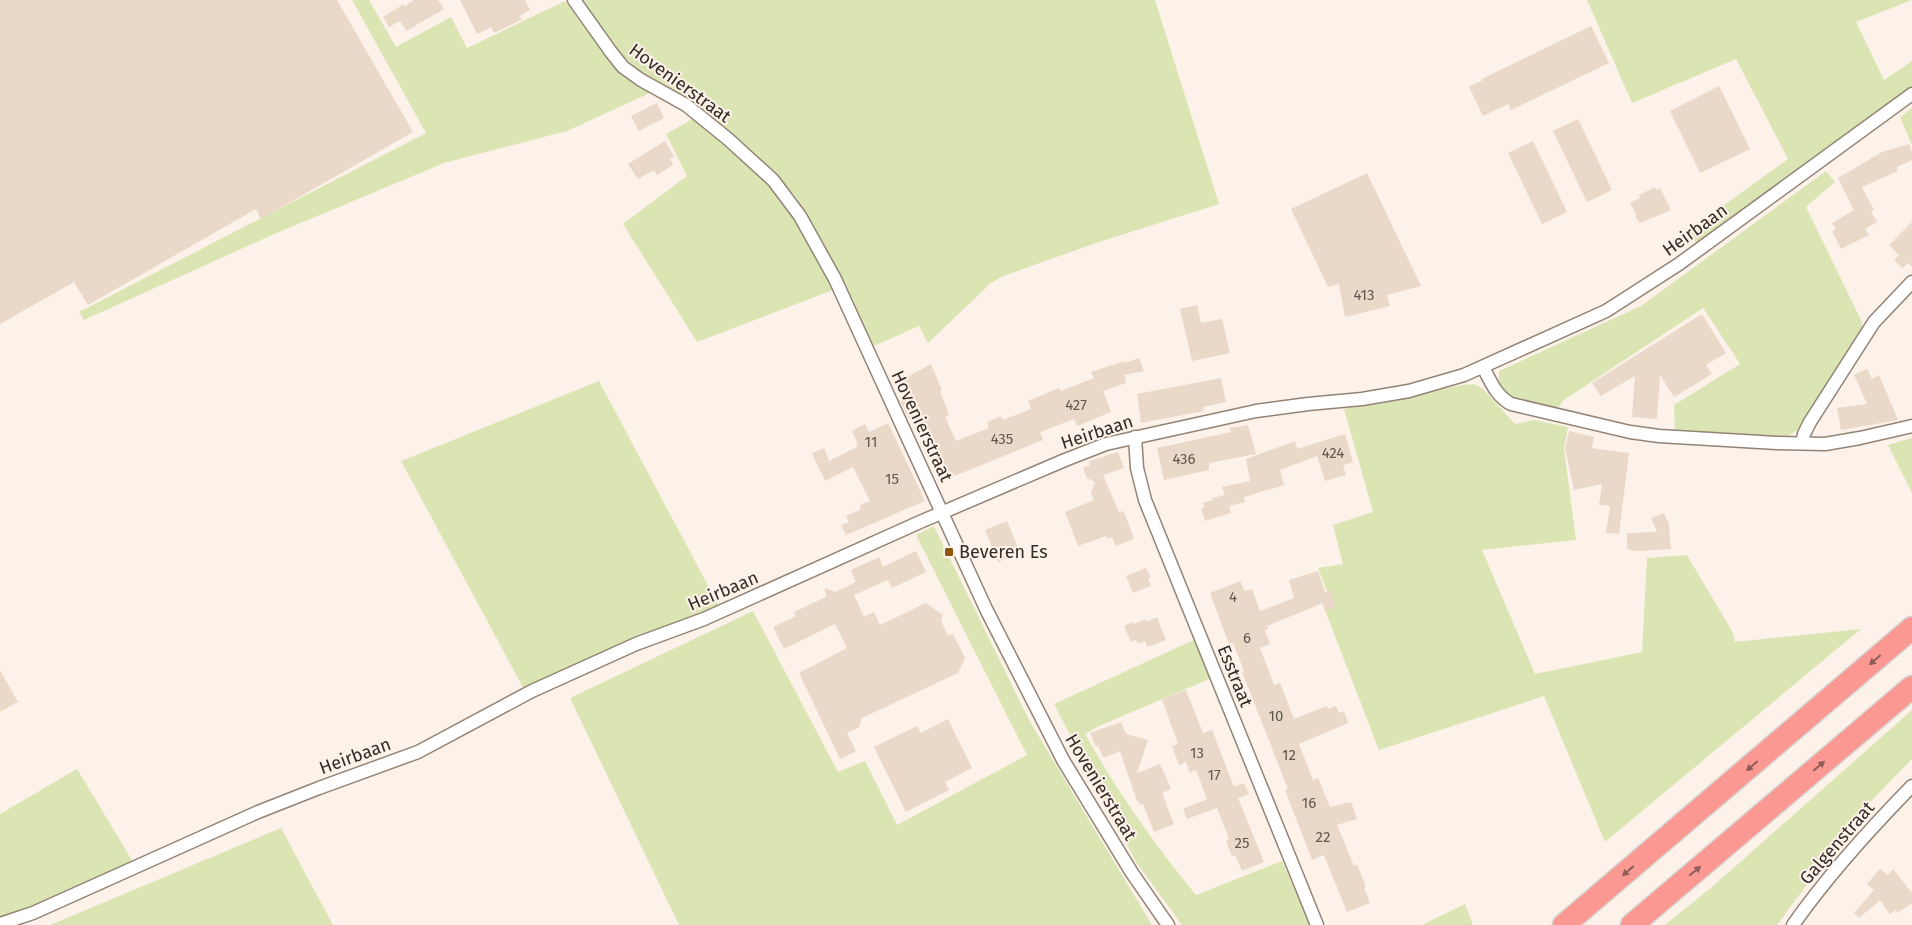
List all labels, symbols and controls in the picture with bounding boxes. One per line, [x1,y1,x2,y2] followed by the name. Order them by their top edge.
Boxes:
[625,39,736,128] street label: Hovenierstraat
[1658,199,1732,261] street label: Heirbaan
[1353,286,1375,304] house number: 413
[887,367,958,486] street label: Hovenierstraat
[1065,396,1087,414] house number: 427
[1058,410,1136,454] street label: Heirbaan
[991,430,1013,448] house number: 435
[865,433,877,451] house number: 11
[1322,444,1344,462] house number: 424
[1172,450,1196,468] house number: 436
[885,470,899,488] house number: 15
[959,541,1048,563] place label: Beveren Es
[943,546,955,558] marker: Beveren Es
[684,566,762,616] street label: Heirbaan
[1229,588,1237,606] house number: 4
[1243,629,1251,647] house number: 6
[1213,642,1258,711] street label: Esstraat
[1869,654,1881,665] one-way arrow
[1269,707,1283,725] house number: 10
[1061,730,1142,845] street label: Hovenierstraat
[316,733,394,779] street label: Heirbaan
[1190,744,1204,762] house number: 13
[1282,746,1296,764] house number: 12
[1745,760,1758,771] one-way arrow
[1813,760,1826,771] one-way arrow
[1207,766,1221,784] house number: 17
[1302,794,1316,812] house number: 16
[1795,797,1879,889] street label: Galgenstraat
[1316,828,1330,846] house number: 22
[1235,834,1249,852] house number: 25
[1689,865,1702,876] one-way arrow
[1622,866,1635,877] one-way arrow

